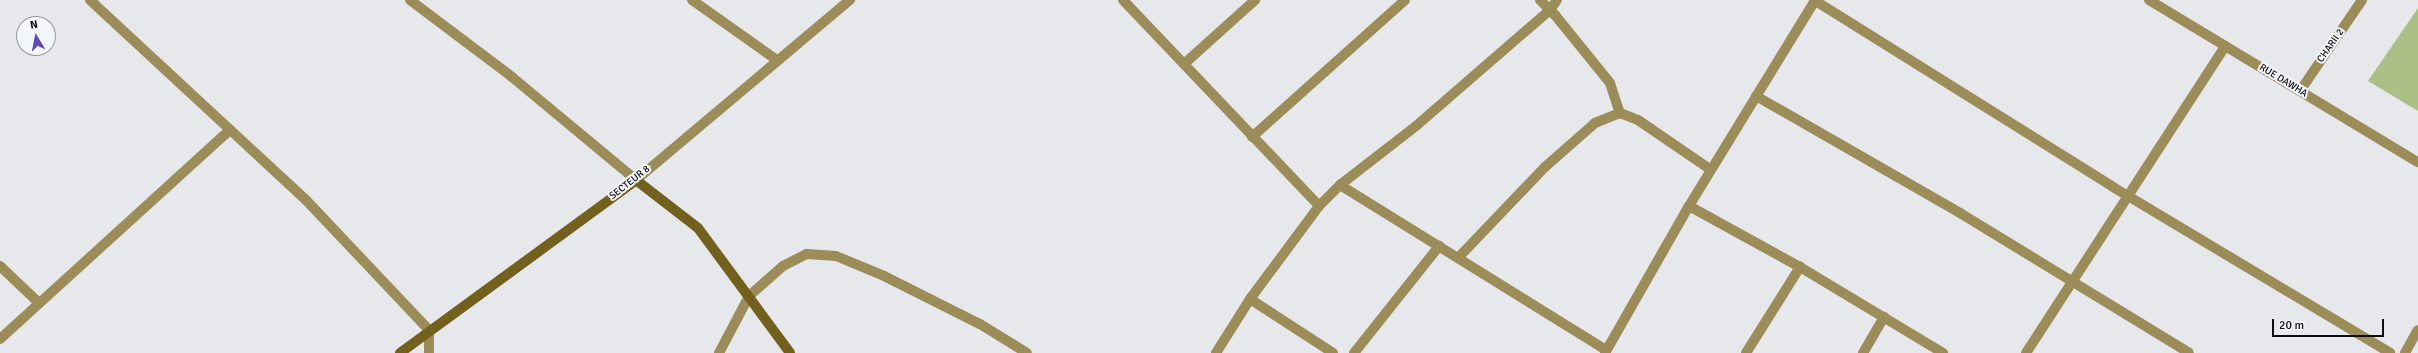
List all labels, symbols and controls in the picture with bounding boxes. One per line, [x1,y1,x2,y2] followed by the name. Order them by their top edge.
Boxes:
[16,16,56,56] north arrow
[29,18,39,32] text: N
[2315,27,2347,65] street label: CHARII 2
[2257,62,2309,100] street label: RUE DAWHA
[607,163,653,203] street label: SECTEUR 8
[2274,311,2386,337] scale bar
[2279,318,2304,333] text: 20 m

